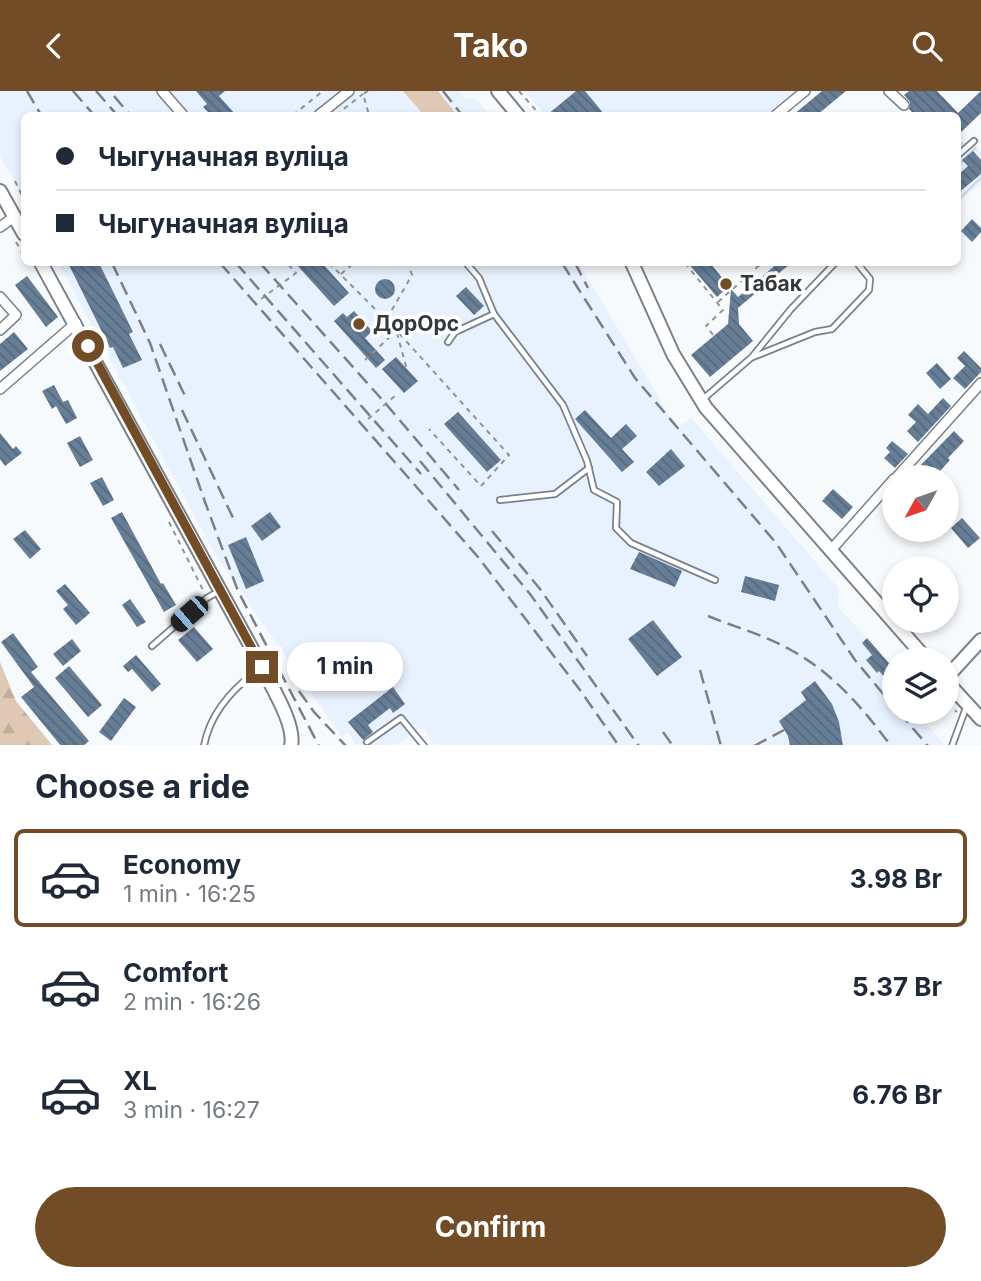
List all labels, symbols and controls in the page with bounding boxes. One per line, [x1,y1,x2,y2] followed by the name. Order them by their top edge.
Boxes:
[453,26,528,65] text: Tako
[35,27,73,65] icon: back
[908,27,946,65] icon: search
[98,141,349,172] text: Чыгуначная вуліца
[98,208,349,239] text: Чыгуначная вуліца
[740,271,803,296] place label: Табак
[718,276,734,292] marker: Табак
[373,311,459,336] place label: ДорОрс
[351,316,367,332] marker: ДорОрс
[72,330,104,362] route start
[882,465,959,543] north arrow
[882,465,959,724] map controls
[882,556,959,633] button: locate
[167,592,212,636] car
[286,643,402,691] callout: 1 min
[882,647,959,724] button: layers
[246,651,278,683] route end
[317,652,373,680] text: 1 min
[35,767,250,806] text: Choose a ride
[39,847,102,910] icon: car
[123,849,241,880] text: Economy
[850,863,942,894] text: 3.98 Br
[123,880,256,908] text: 1 min · 16:25
[39,955,102,1018] icon: car
[123,957,228,988] text: Comfort
[852,971,942,1002] text: 5.37 Br
[123,988,261,1016] text: 2 min · 16:26
[39,1063,102,1126] icon: car
[123,1065,157,1096] text: XL
[852,1079,942,1110] text: 6.76 Br
[123,1096,260,1124] text: 3 min · 16:27
[35,1187,946,1267] button: Confirm

